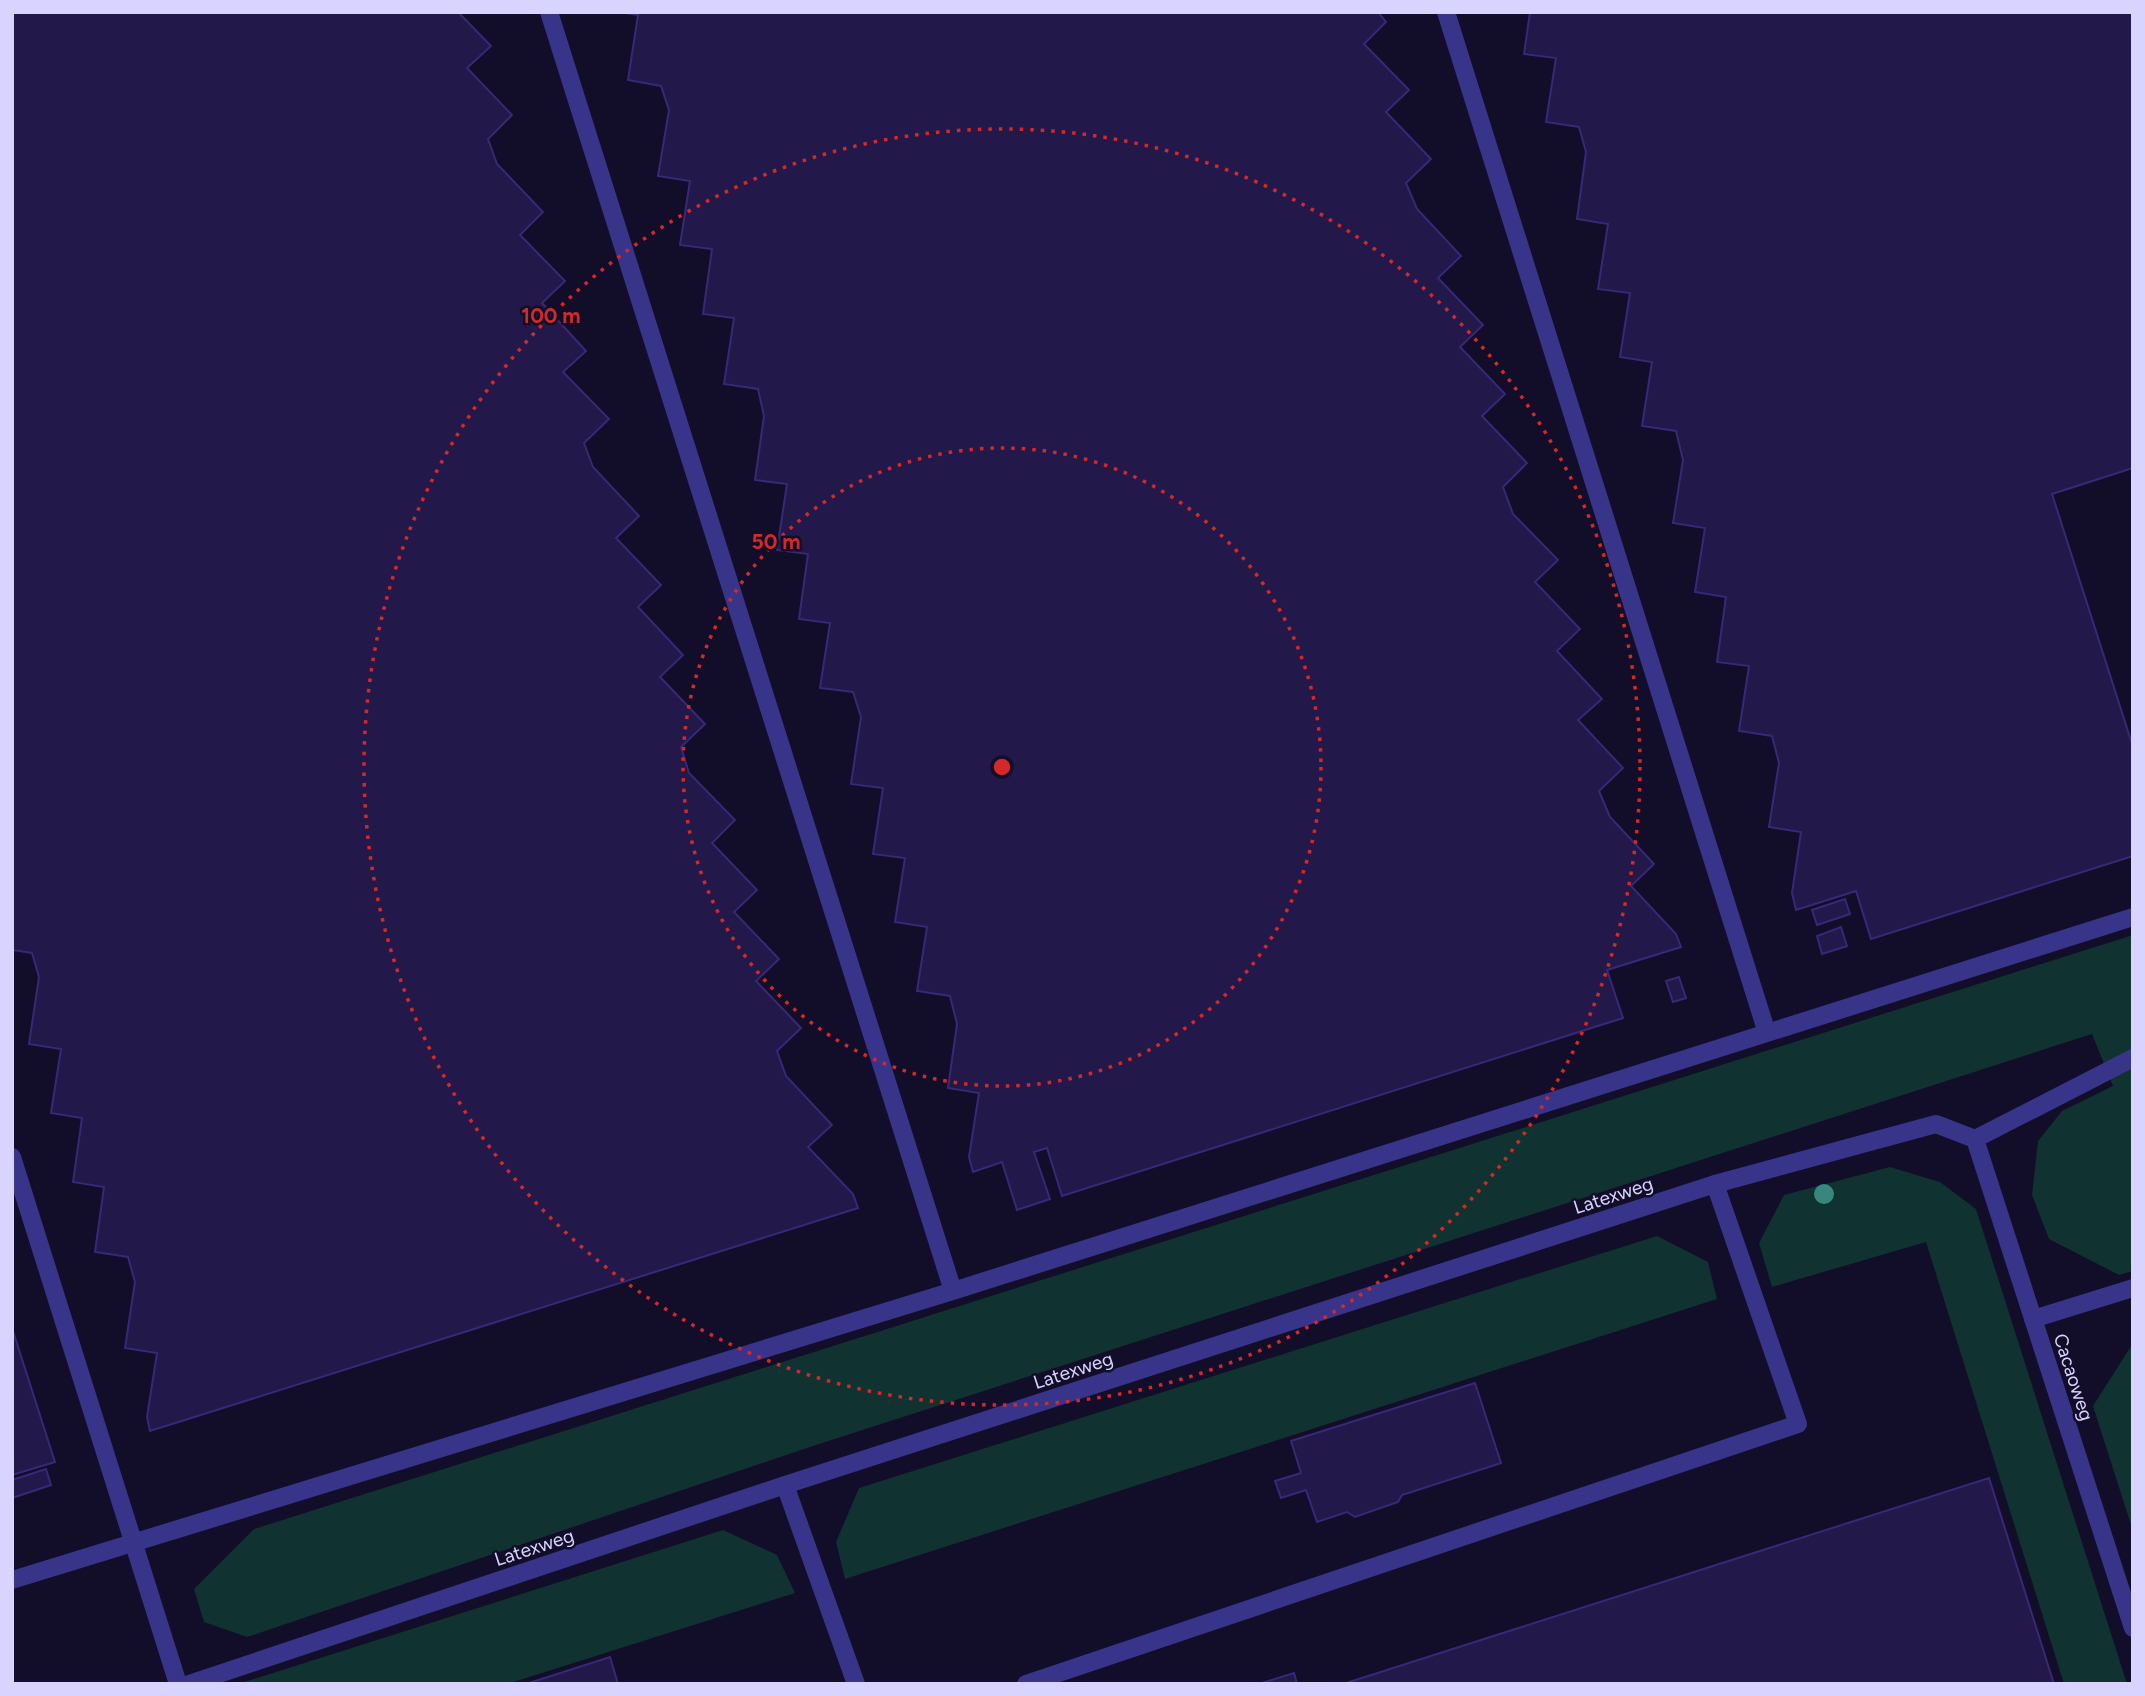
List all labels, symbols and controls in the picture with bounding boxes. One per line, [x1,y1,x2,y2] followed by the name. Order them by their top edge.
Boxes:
[521,303,581,328] text: 100 m
[751,529,801,554] text: 50 m
[990,755,1014,779] centre of rings
[1571,1172,1656,1219] street label: Latexweg
[2049,1331,2098,1424] street label: Cacaoweg
[1031,1347,1116,1394] street label: Latexweg
[492,1524,577,1571] street label: Latexweg

